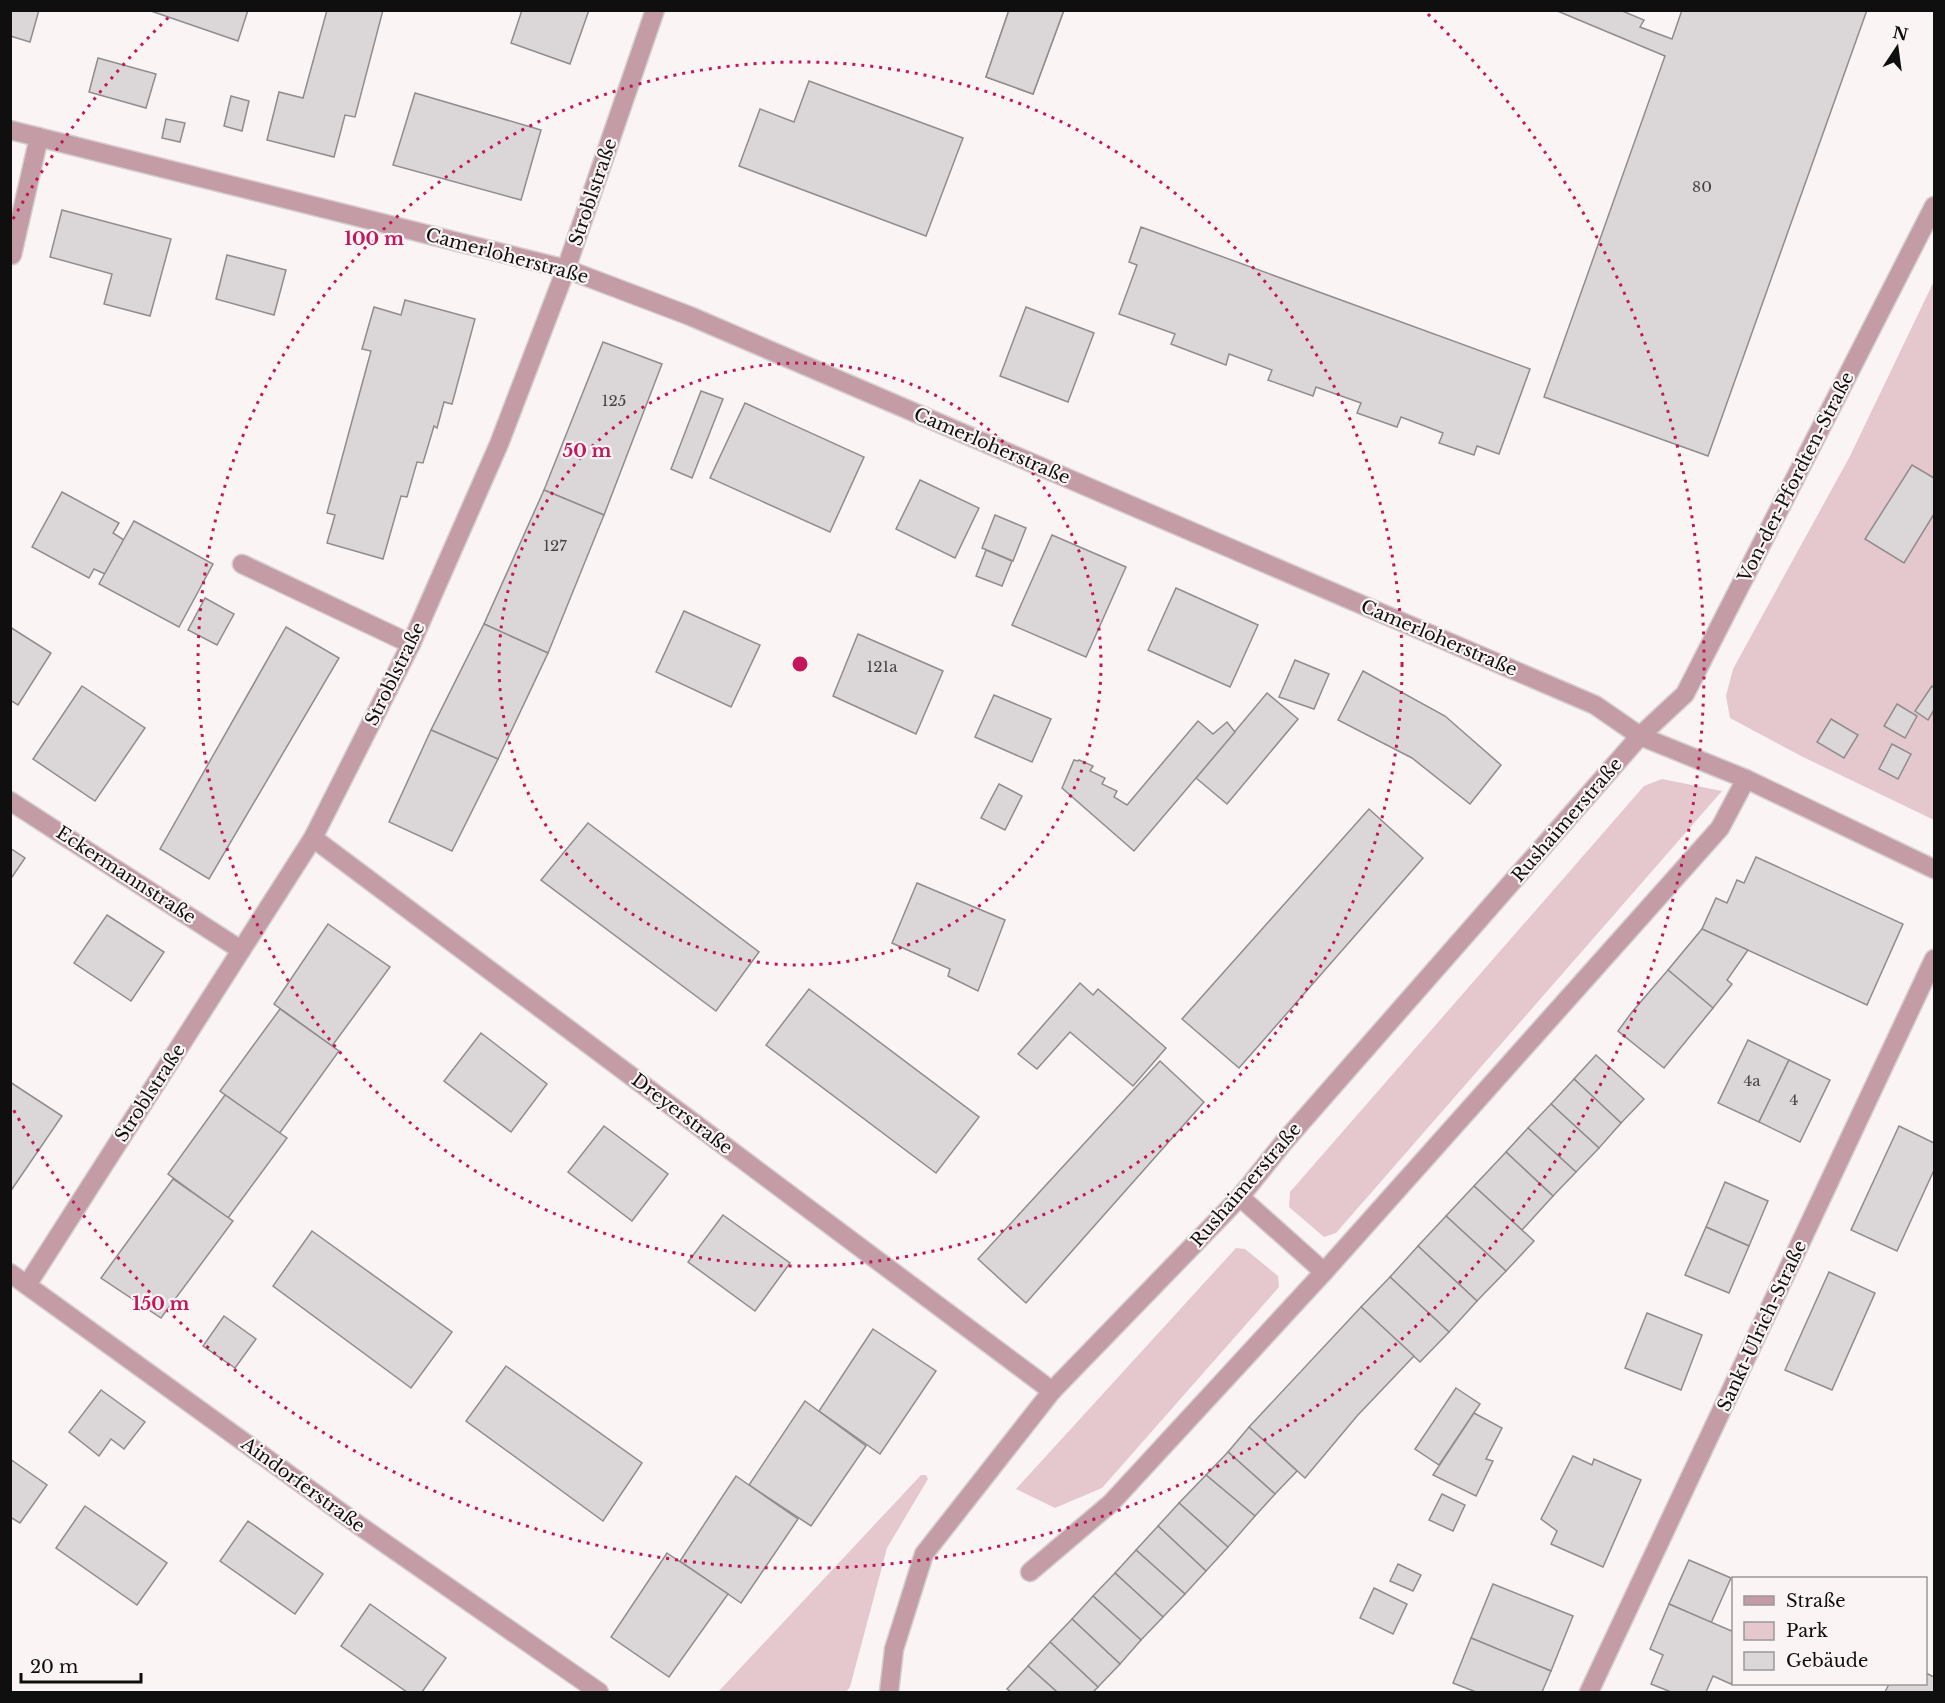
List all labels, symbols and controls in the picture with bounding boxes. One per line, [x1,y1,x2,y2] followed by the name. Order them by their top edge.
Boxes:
[1867,18,1927,78] north arrow
[1891,22,1910,45] text: N
[564,135,622,249] street label: Stroblstraße
[1692,177,1712,196] house number: 80
[423,224,591,288] street label: Camerloherstraße
[344,228,404,250] text: 100 m
[1733,368,1859,587] street label: Von-der-Pfordten-Straße
[602,391,626,410] house number: 125
[911,403,1073,489] street label: Camerloherstraße
[563,440,612,462] text: 50 m
[543,536,567,555] house number: 127
[1358,595,1520,681] street label: Camerloherstraße
[361,619,429,729] street label: Stroblstraße
[790,654,810,674] centre of rings
[867,657,898,676] house number: 121a
[1507,753,1627,887] street label: Rushaimerstraße
[52,822,200,928] street label: Eckermannstraße
[110,1040,190,1146] street label: Stroblstraße
[627,1069,737,1159] street label: Dreyerstraße
[1743,1071,1761,1090] house number: 4a
[1790,1090,1798,1109] house number: 4
[1186,1118,1306,1252] street label: Rushaimerstraße
[1713,1237,1811,1415] street label: Sankt-Ulrich-Straße
[133,1293,190,1315] text: 150 m
[236,1432,369,1537] street label: Aindorferstraße
[1732,1577,1927,1685] legend
[1786,1590,1846,1612] text: Straße
[1786,1620,1828,1642] text: Park
[21,1646,141,1684] scale bar
[1786,1650,1868,1672] text: Gebäude
[30,1656,78,1678] text: 20 m

